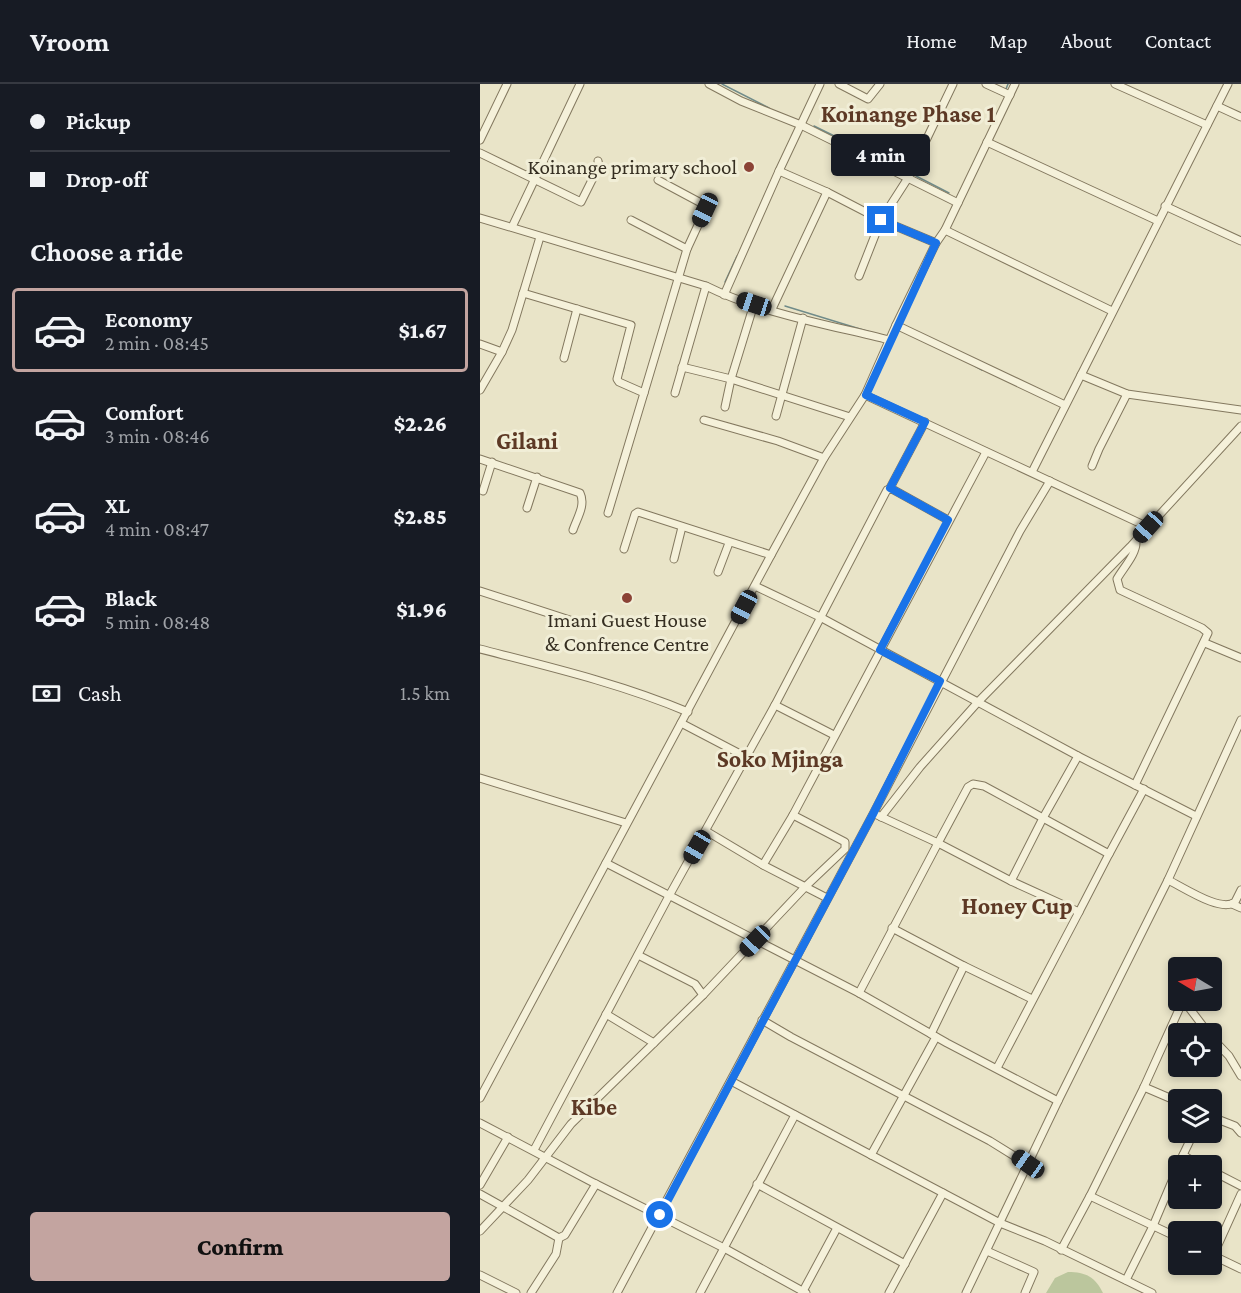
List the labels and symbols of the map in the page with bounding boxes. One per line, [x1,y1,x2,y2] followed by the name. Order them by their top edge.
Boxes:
[821,100,995,127] district label: Koinange Phase 1
[832,133,930,175] callout: 4 min
[528,155,737,179] place label: Koinange primary school
[742,160,756,174] marker: Koinange primary school
[689,190,721,230] car
[867,206,894,233] route end
[734,290,774,318] car
[496,427,558,454] district label: Gilani
[1129,508,1167,546] car
[728,587,760,627] car
[620,591,634,605] marker: Imani Guest House & Confrence Centre
[545,608,709,656] place label: Imani Guest House & Confrence Centre
[717,745,844,773] district label: Soko Mjinga
[680,827,714,867] car
[961,892,1073,919] district label: Honey Cup
[736,922,774,960] car
[1168,957,1222,1011] north arrow
[571,1093,617,1120] district label: Kibe
[1008,1146,1048,1182] car
[646,1201,673,1228] route start

